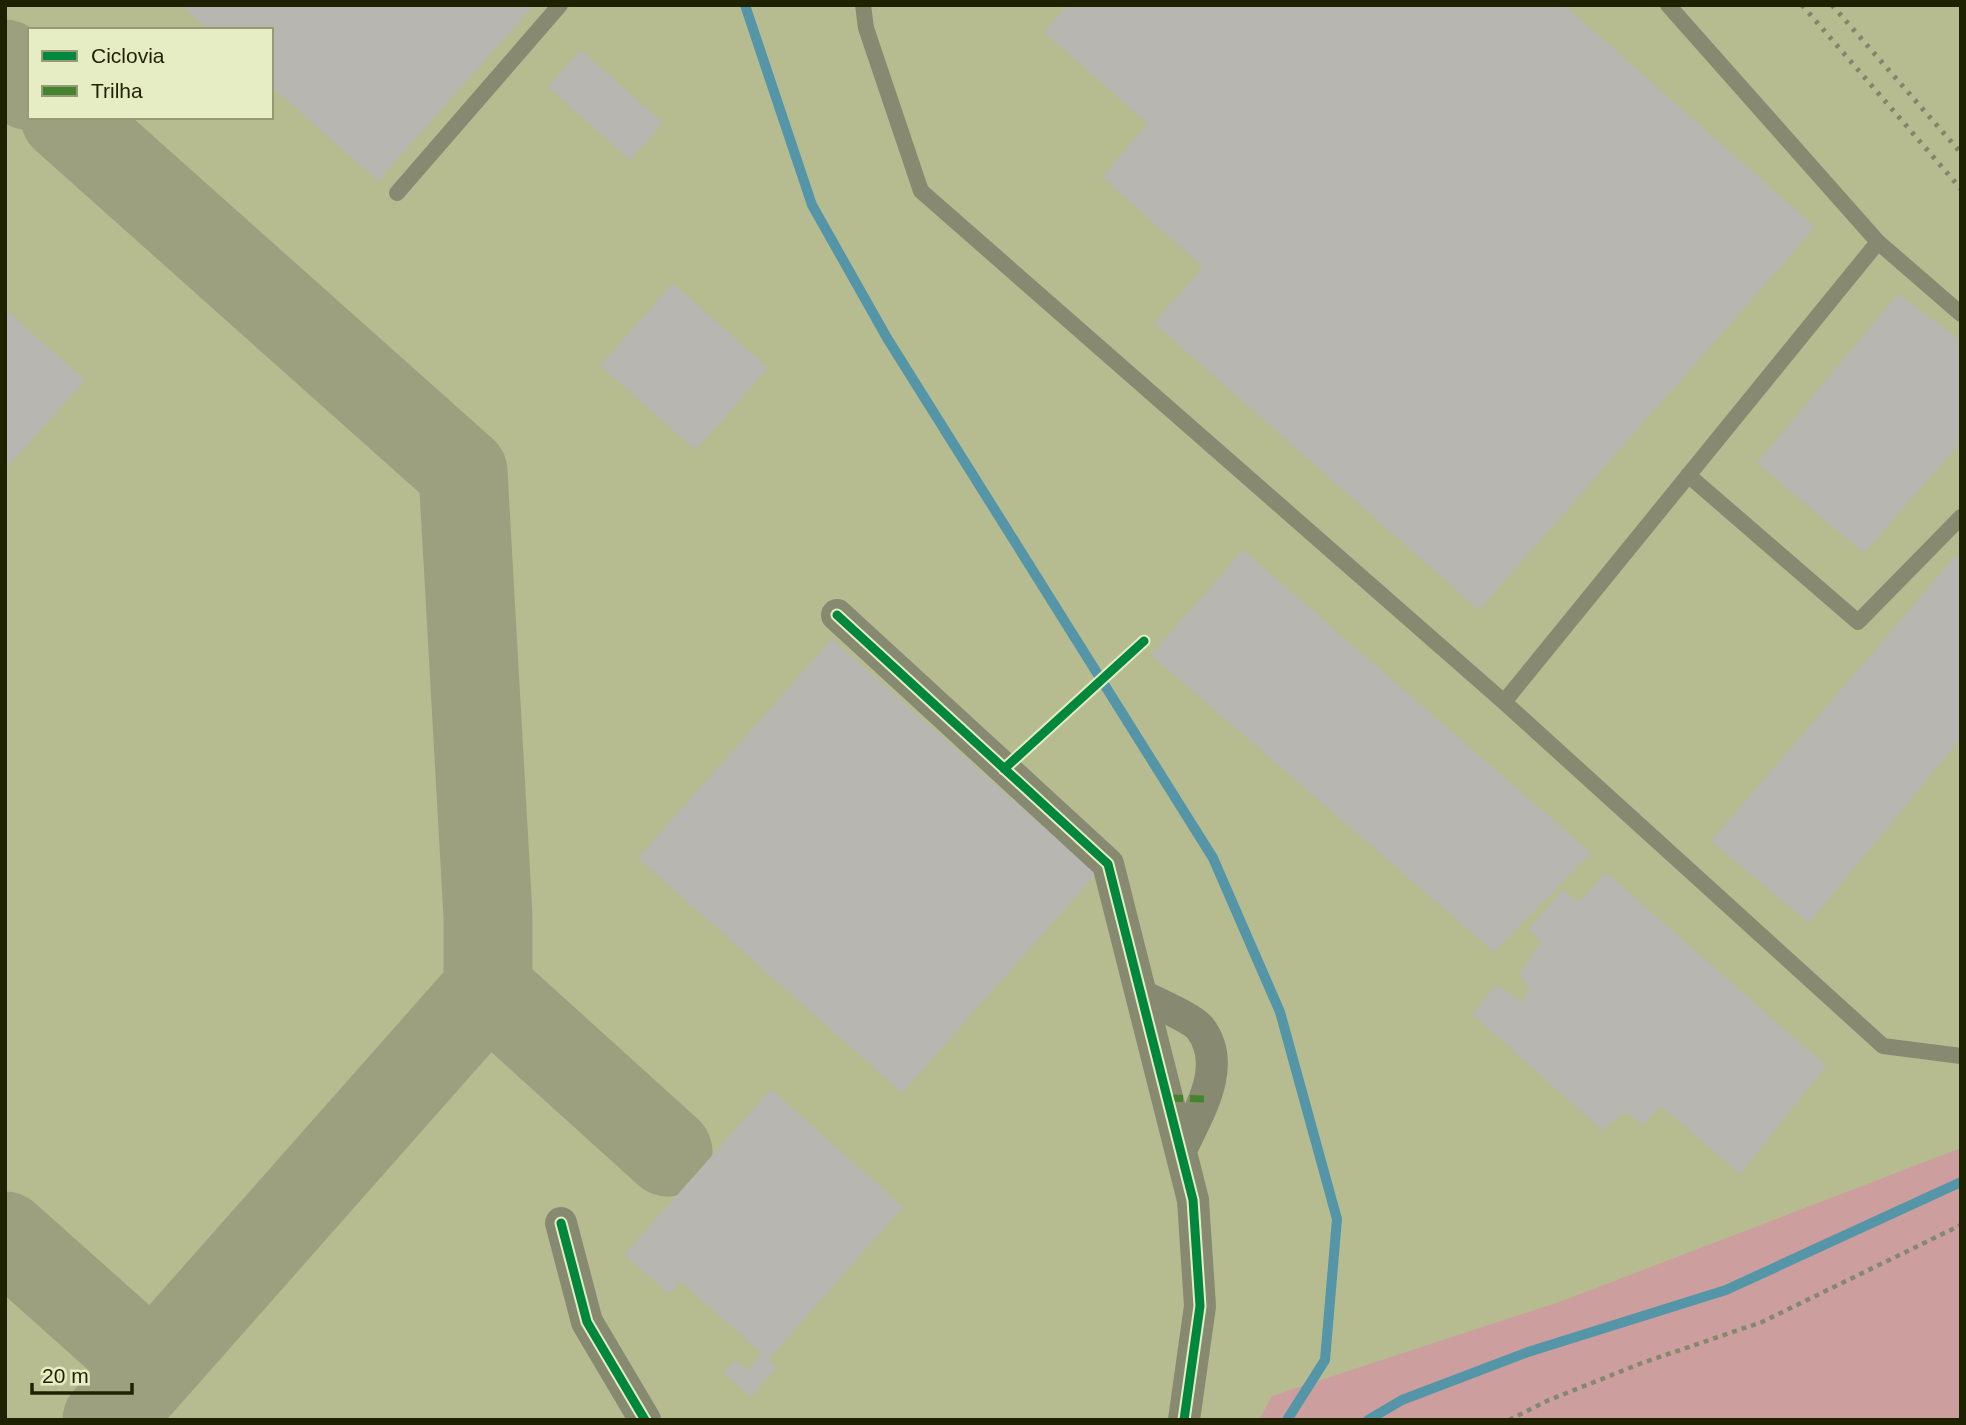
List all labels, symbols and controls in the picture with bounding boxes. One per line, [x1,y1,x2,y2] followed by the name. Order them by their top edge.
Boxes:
[28,28,273,119] legend
[91,44,165,67] text: Ciclovia
[91,79,143,102] text: Trilha
[32,1352,131,1396] scale bar
[42,1364,89,1387] text: 20 m

